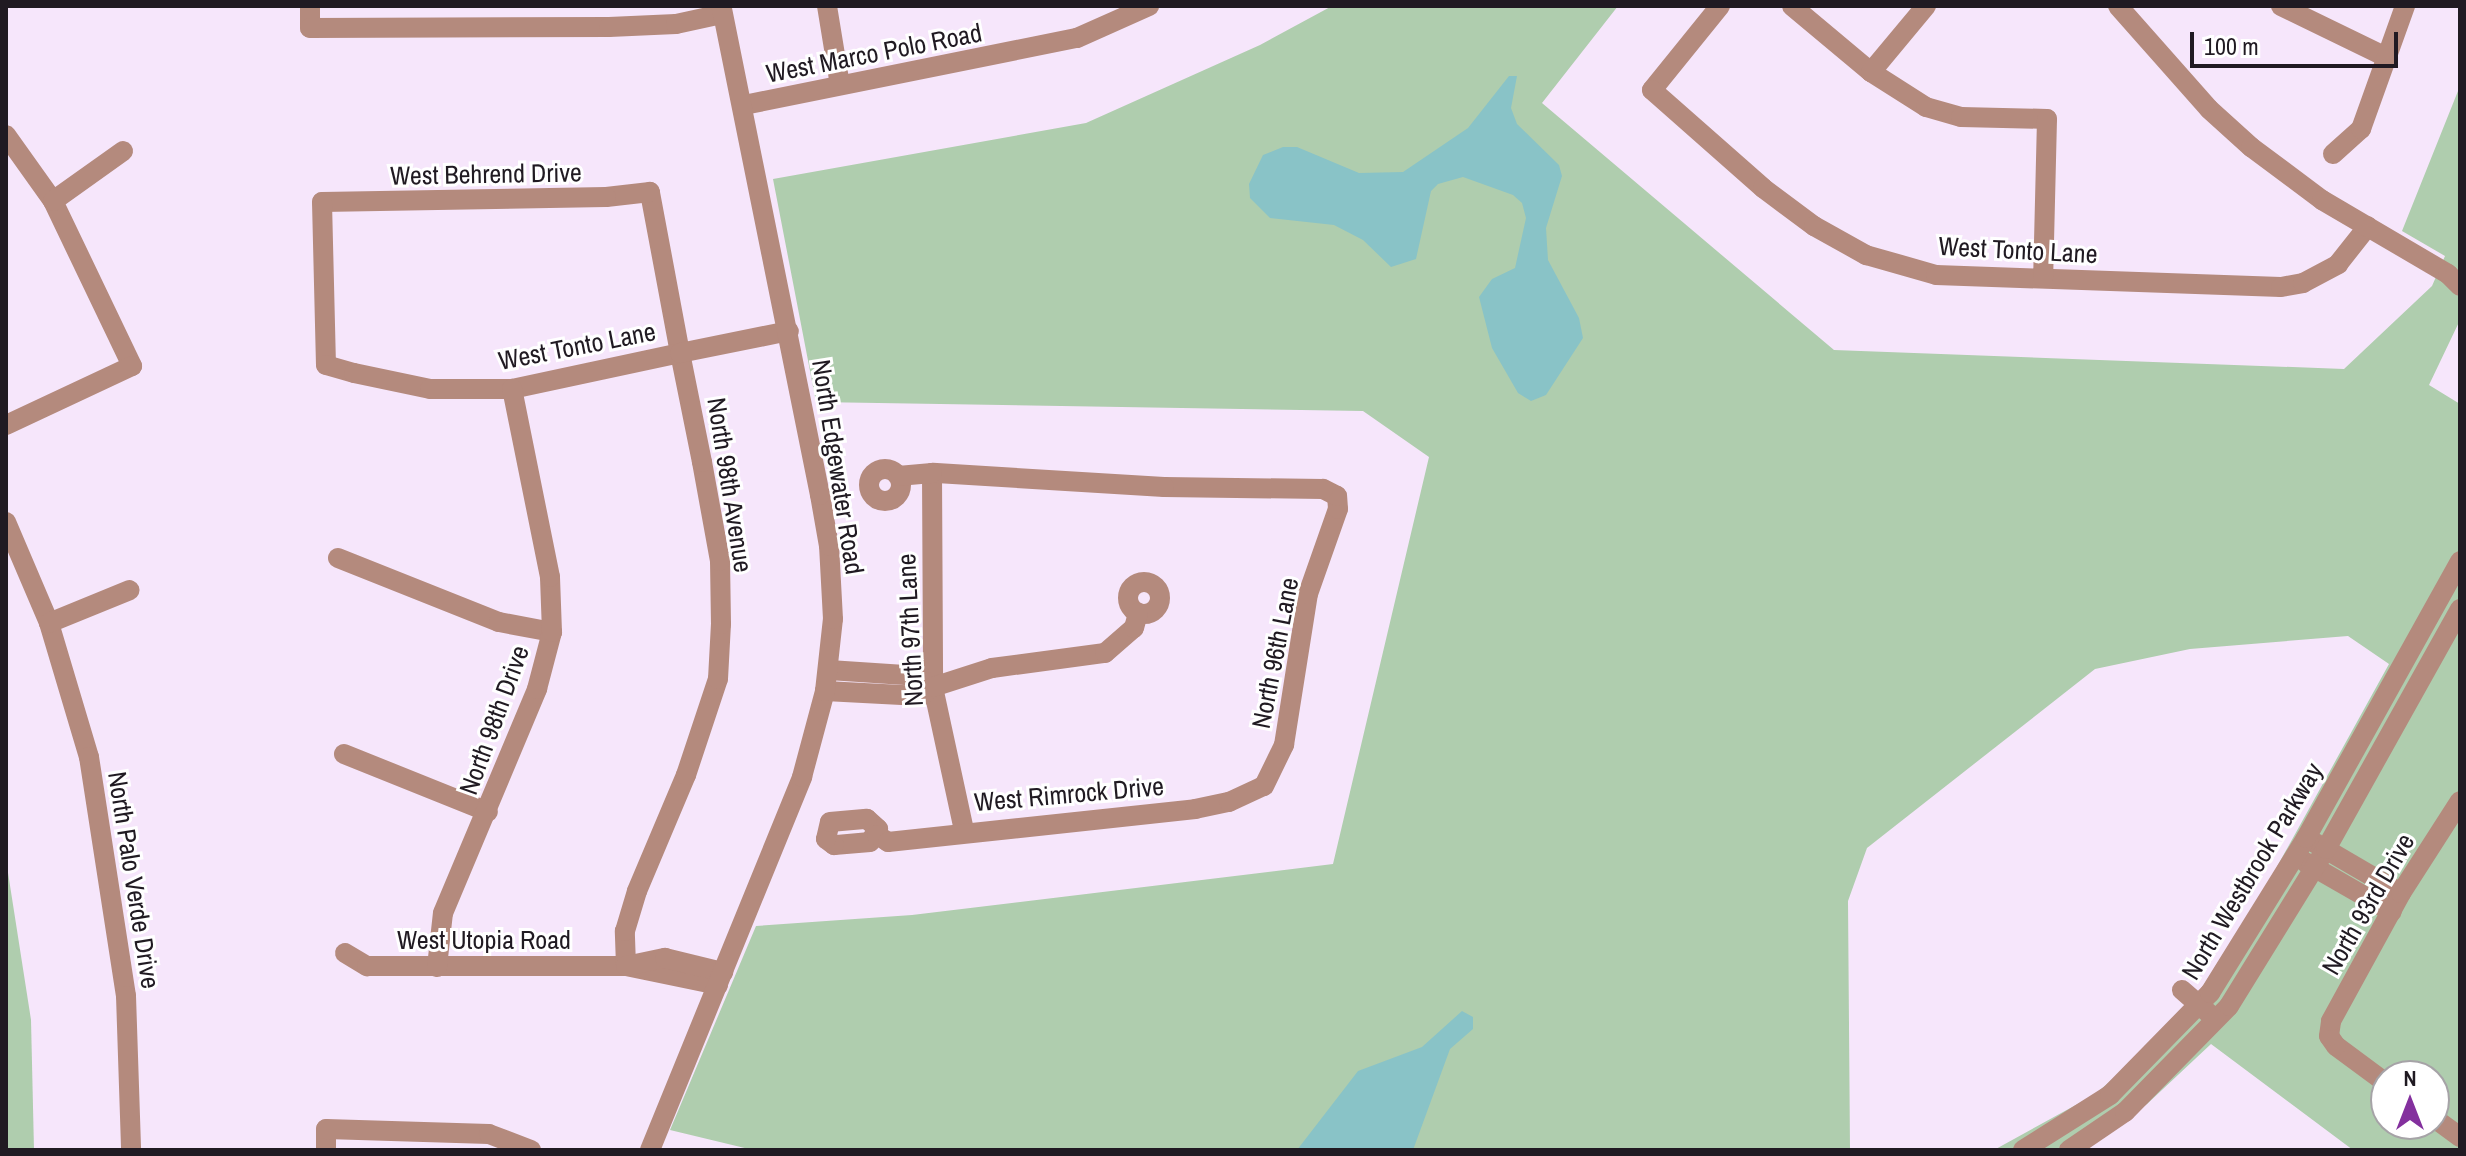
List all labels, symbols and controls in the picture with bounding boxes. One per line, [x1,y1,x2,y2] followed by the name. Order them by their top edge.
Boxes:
[2194,16,2402,66] scale bar
[764,17,984,89] street label: West Marco Polo Road
[2204,30,2259,62] text: 100 m
[390,157,582,191] street label: West Behrend Drive
[1937,230,2099,270] street label: West Tonto Lane
[496,315,658,377] street label: West Tonto Lane
[806,357,870,577] street label: North Edgewater Road
[701,395,759,575] street label: North 98th Avenue
[890,553,930,707] street label: North 97th Lane
[1245,575,1305,731] street label: North 96th Lane
[453,641,535,799] street label: North 98th Drive
[2175,757,2329,985] street label: North Westbrook Parkway
[101,769,167,991] street label: North Palo Verde Drive
[973,770,1165,818] street label: West Rimrock Drive
[2315,828,2421,980] street label: North 93rd Drive
[397,924,571,956] street label: West Utopia Road
[2370,1060,2450,1140] north arrow
[2403,1063,2417,1093] text: N

